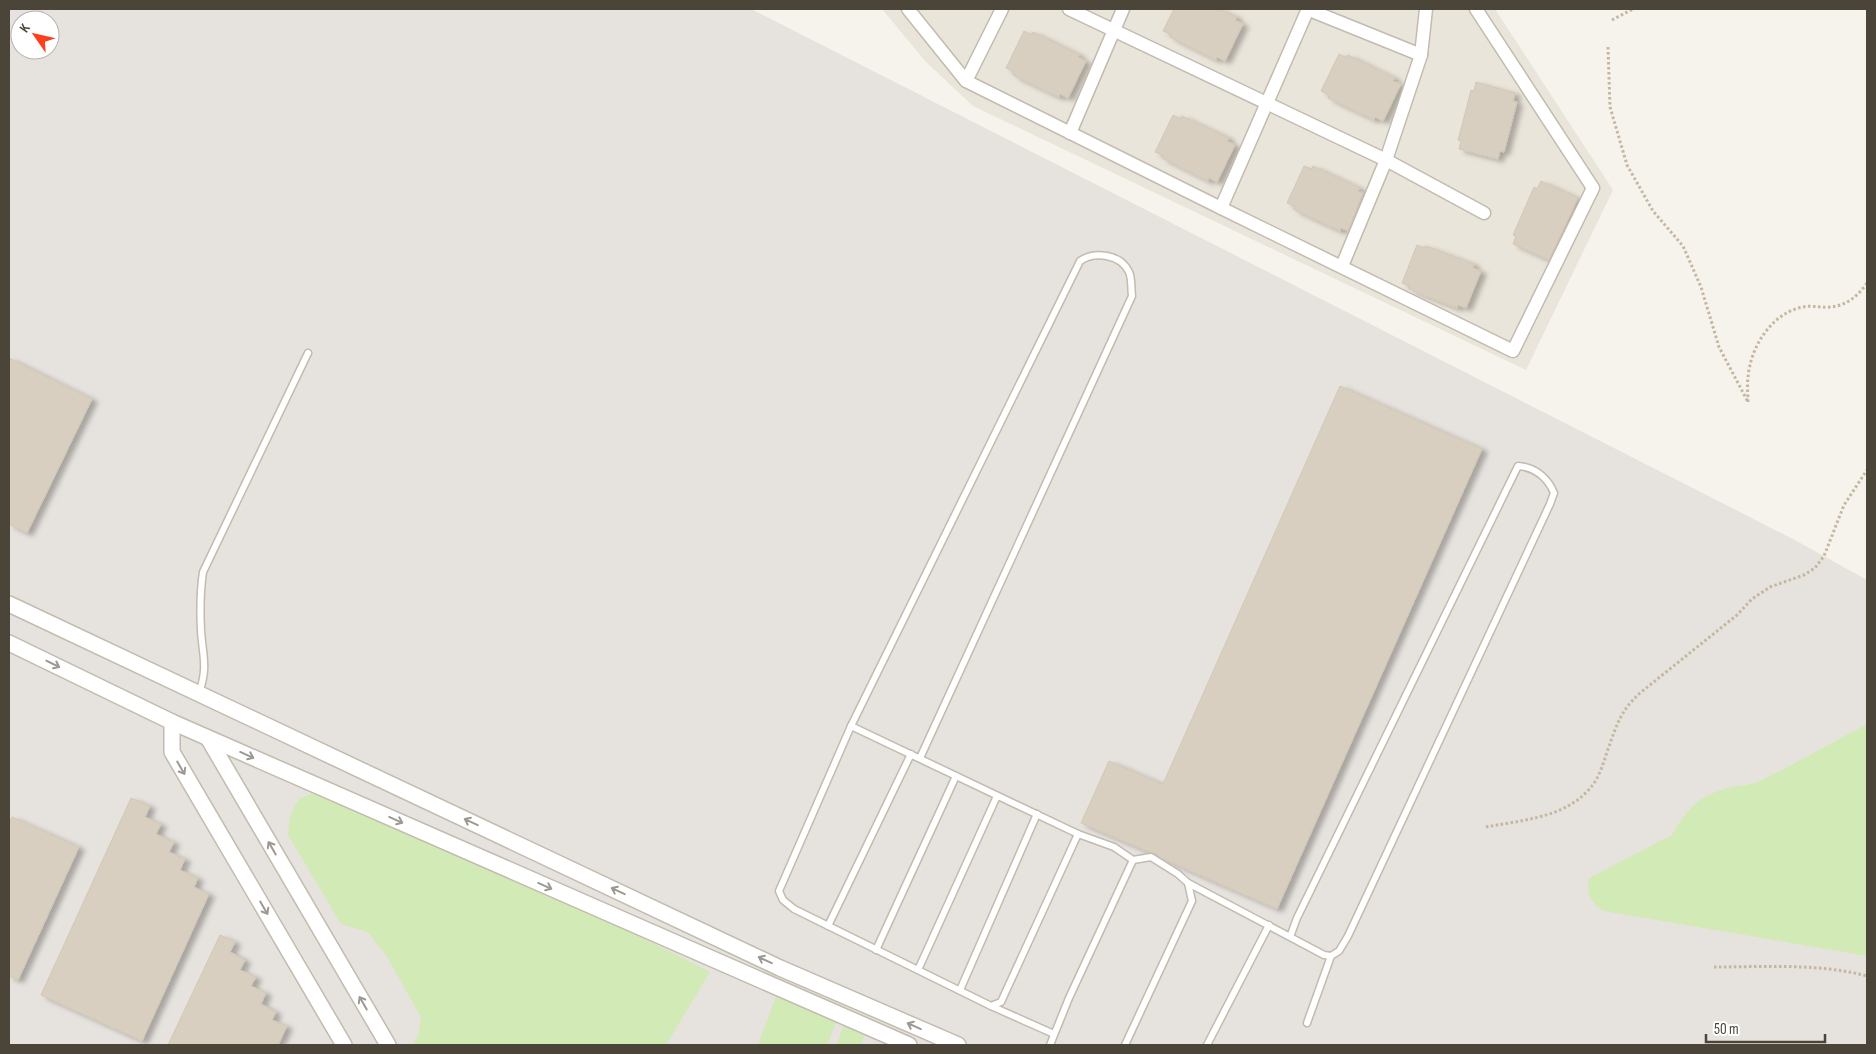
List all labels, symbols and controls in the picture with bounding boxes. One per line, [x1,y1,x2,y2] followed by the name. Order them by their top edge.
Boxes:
[10,10,60,60] north arrow
[16,20,34,36] text: K
[45,659,60,669] one-way arrow
[239,750,254,760] one-way arrow
[177,760,187,774] one-way arrow
[388,816,403,826] one-way arrow
[464,817,479,827] one-way arrow
[267,841,277,855] one-way arrow
[537,881,552,891] one-way arrow
[611,886,626,896] one-way arrow
[259,900,269,915] one-way arrow
[758,955,773,965] one-way arrow
[358,997,368,1011] one-way arrow
[1706,1012,1825,1044] scale bar
[907,1020,922,1030] one-way arrow
[1714,1020,1739,1039] text: 50 m

